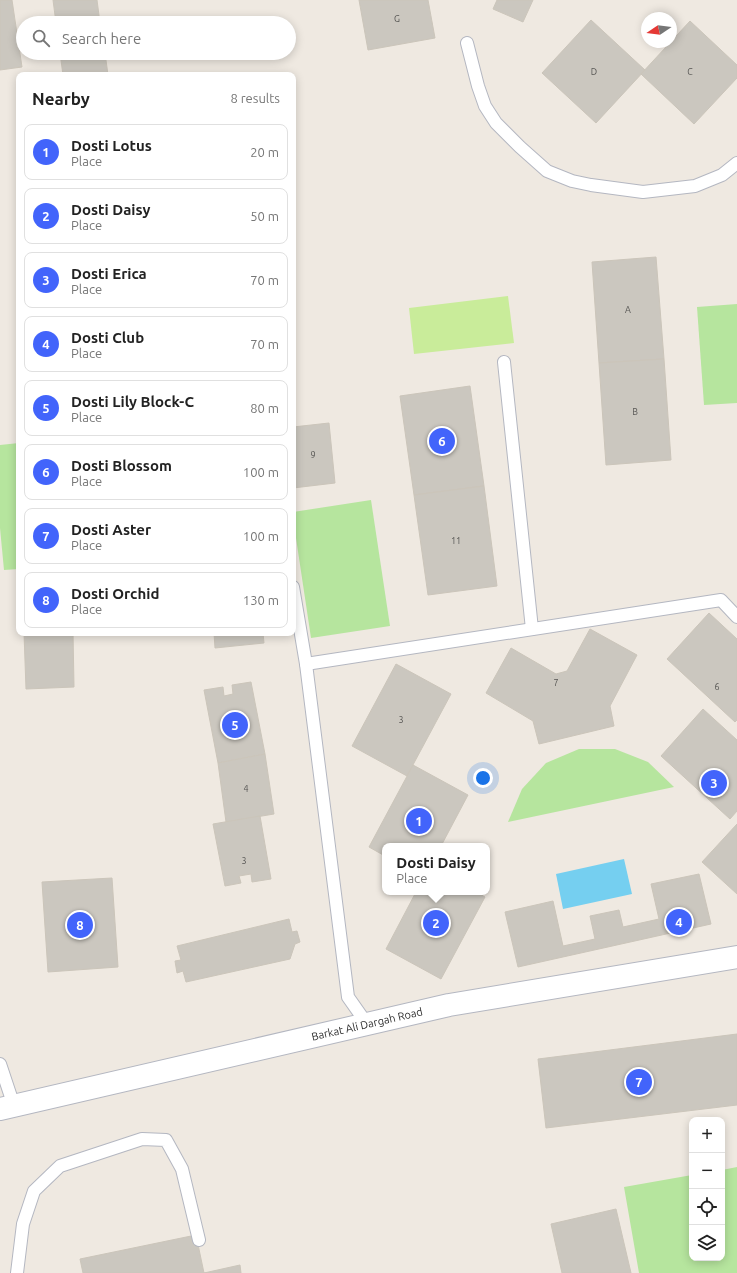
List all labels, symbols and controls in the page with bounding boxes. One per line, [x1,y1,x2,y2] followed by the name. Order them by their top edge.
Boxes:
[641,12,677,48] north arrow
[394,14,400,24] house number: G
[16,16,296,60] search box
[30,27,52,49] icon: search
[62,30,141,47] text: Search here
[591,67,597,77] house number: D
[687,67,693,77] house number: C
[32,89,90,108] text: Nearby
[230,91,280,105] text: 8 results
[71,137,152,154] text: Dosti Lotus
[42,145,50,159] text: 1
[250,145,279,159] text: 20 m
[71,154,102,168] text: Place
[71,201,151,218] text: Dosti Daisy
[42,209,50,223] text: 2
[250,209,279,223] text: 50 m
[71,218,102,232] text: Place
[71,265,147,282] text: Dosti Erica
[42,273,50,287] text: 3
[250,273,279,287] text: 70 m
[71,282,102,296] text: Place
[625,305,631,315] house number: A
[71,329,144,346] text: Dosti Club
[42,337,50,351] text: 4
[250,337,279,351] text: 70 m
[71,346,102,360] text: Place
[71,393,194,410] text: Dosti Lily Block-C
[42,401,50,415] text: 5
[250,401,279,415] text: 80 m
[632,407,638,417] house number: B
[71,410,102,424] text: Place
[429,426,455,456] pin: 6
[310,450,316,460] house number: 9
[71,457,172,474] text: Dosti Blossom
[42,465,50,479] text: 6
[243,465,279,479] text: 100 m
[71,474,102,488] text: Place
[71,521,151,538] text: Dosti Aster
[42,529,50,543] text: 7
[243,529,279,543] text: 100 m
[451,536,461,546] house number: 11
[71,538,102,552] text: Place
[71,585,159,602] text: Dosti Orchid
[42,593,50,607] text: 8
[243,593,279,607] text: 130 m
[71,602,102,616] text: Place
[553,678,559,688] house number: 7
[714,682,720,692] house number: 6
[222,710,248,740] pin: 5
[398,715,404,725] house number: 3
[473,768,493,788] your location
[701,768,727,798] pin: 3
[243,784,249,794] house number: 4
[406,806,432,836] pin: 1
[382,843,490,895] popup
[396,854,476,871] text: Dosti Daisy
[241,856,247,866] house number: 3
[396,871,427,885] text: Place
[666,907,692,937] pin: 4
[423,908,449,938] pin: 2
[67,910,93,940] pin: 8
[310,1005,424,1043] street label: Barkat Ali Dargah Road
[626,1067,652,1097] pin: 7
[689,1117,725,1261] map controls
[689,1117,725,1153] button: +
[689,1153,725,1189] button: −
[689,1189,725,1225] button: locate
[689,1225,725,1261] button: layers

